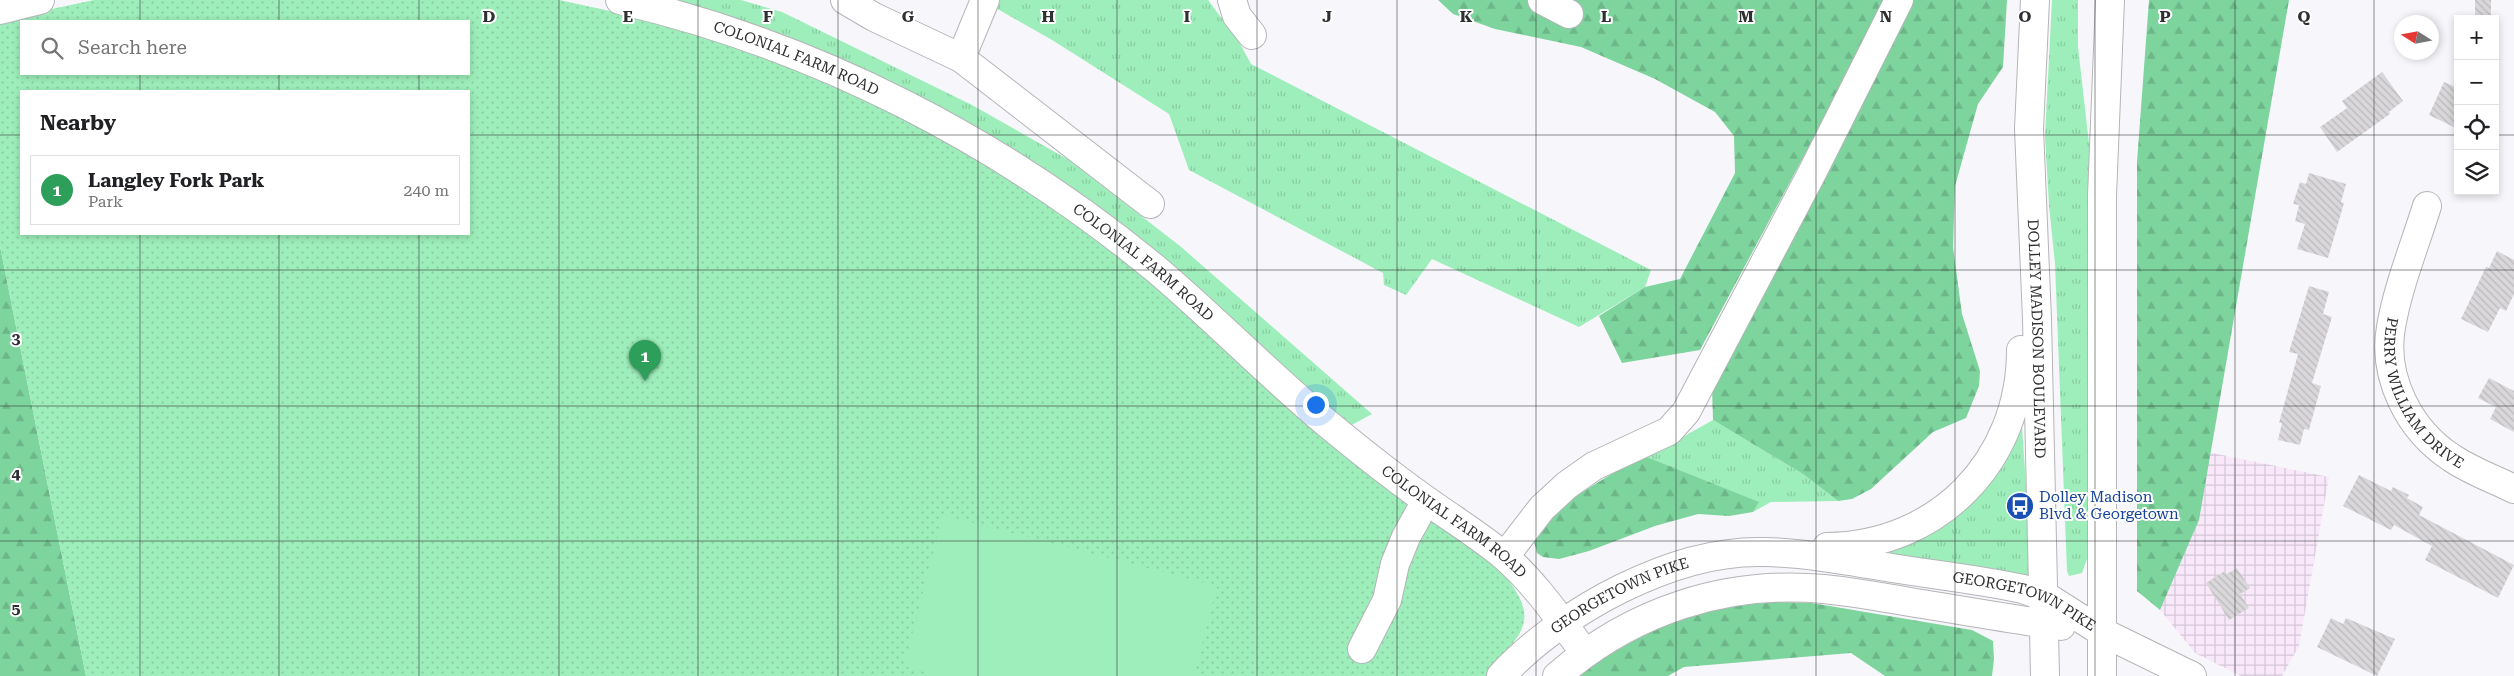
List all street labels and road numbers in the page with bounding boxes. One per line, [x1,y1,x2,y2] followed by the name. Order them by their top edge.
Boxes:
[711,18,881,100] street label: COLONIAL FARM ROAD
[1069,200,1218,325] street label: COLONIAL FARM ROAD
[2024,219,2049,459] street label: DOLLEY MADISON BOULEVARD
[2380,316,2467,472] street label: PERRY WILLIAM DRIVE
[1378,461,1530,582] street label: COLONIAL FARM ROAD
[1547,554,1691,638] street label: GEORGETOWN PIKE
[1951,568,2099,635] street label: GEORGETOWN PIKE

